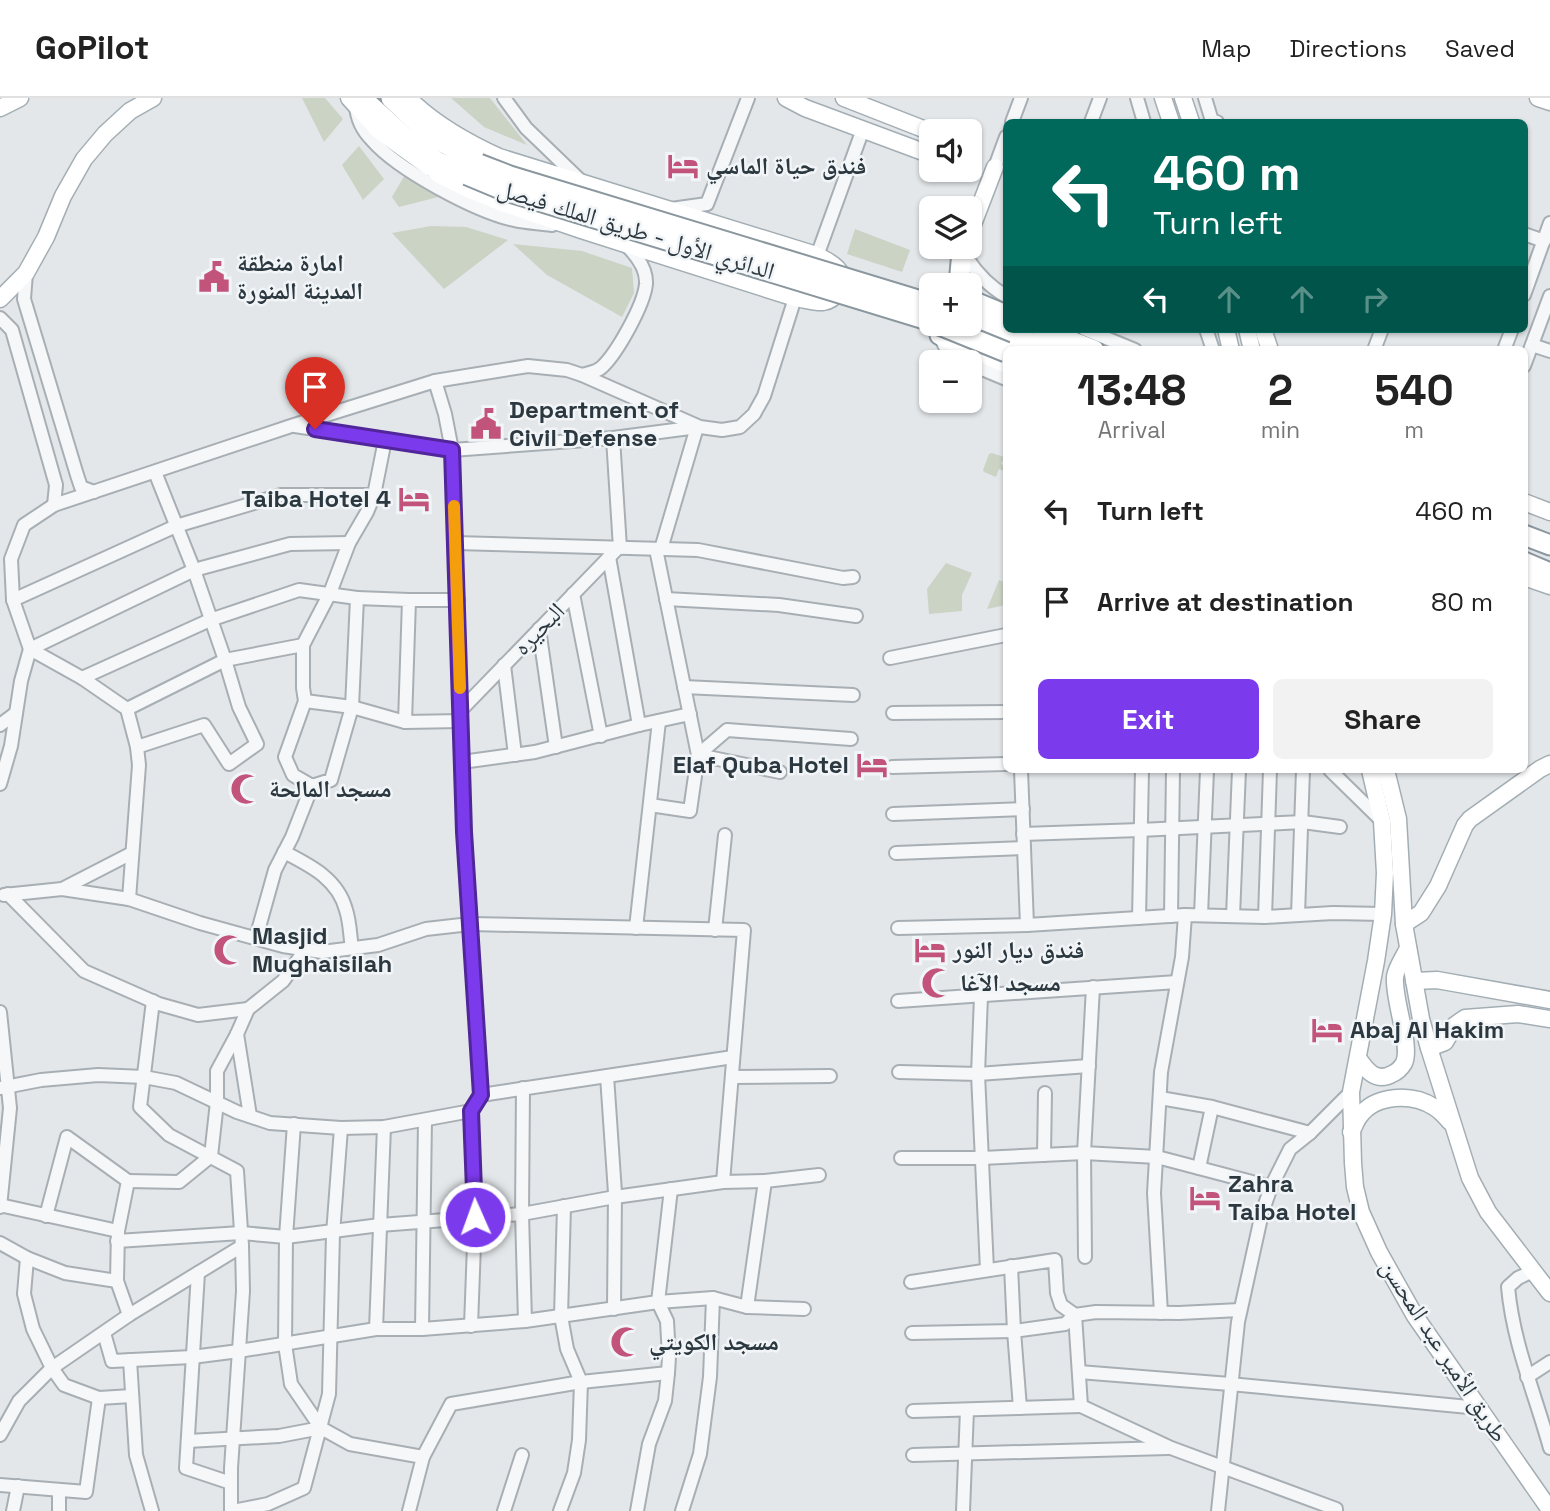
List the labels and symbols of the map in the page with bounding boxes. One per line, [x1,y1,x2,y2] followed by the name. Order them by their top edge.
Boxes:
[666,149,700,183] hotel icon: فندق حياة الماسي
[706,150,866,185] place label: فندق حياة الماسي
[493,173,778,290] street label: الدائري الأول - طريق الملك فيصل
[237,247,363,306] place label: امارة منطقة المدينة المنورة
[197,260,231,294] public building icon: امارة منطقة المدينة المنورة
[285,357,345,429] pin
[509,394,679,453] place label: Department of Civil Defense
[469,407,503,441] public building icon: Department of Civil Defense
[397,482,431,516] hotel icon: Taiba Hotel 4
[241,483,391,514] place label: Taiba Hotel 4
[506,596,571,662] street label: البحيره
[855,748,889,782] hotel icon: Elaf Quba Hotel
[673,749,849,780] place label: Elaf Quba Hotel
[229,772,263,806] mosque icon: مسجد المالحة
[269,773,392,804] place label: مسجد المالحة
[252,920,392,979] place label: Masjid Mughaisilah
[212,933,246,967] mosque icon: Masjid Mughaisilah
[913,933,947,967] hotel icon: فندق ديار النور
[952,934,1084,965] place label: فندق ديار النور
[920,966,954,1000] mosque icon: مسجد الآغا
[960,967,1061,998] place label: مسجد الآغا
[1310,1013,1344,1047] hotel icon: Abaj Al Hakim
[1350,1014,1504,1045] place label: Abaj Al Hakim
[1228,1168,1356,1227] place label: Zahra Taiba Hotel
[438,1180,512,1254] position arrow
[1188,1181,1222,1215] hotel icon: Zahra Taiba Hotel
[1374,1253,1515,1448] street label: طريق الأمير عبد المحسن
[609,1325,643,1359] mosque icon: مسجد الكويتي
[649,1326,779,1361] place label: مسجد الكويتي

